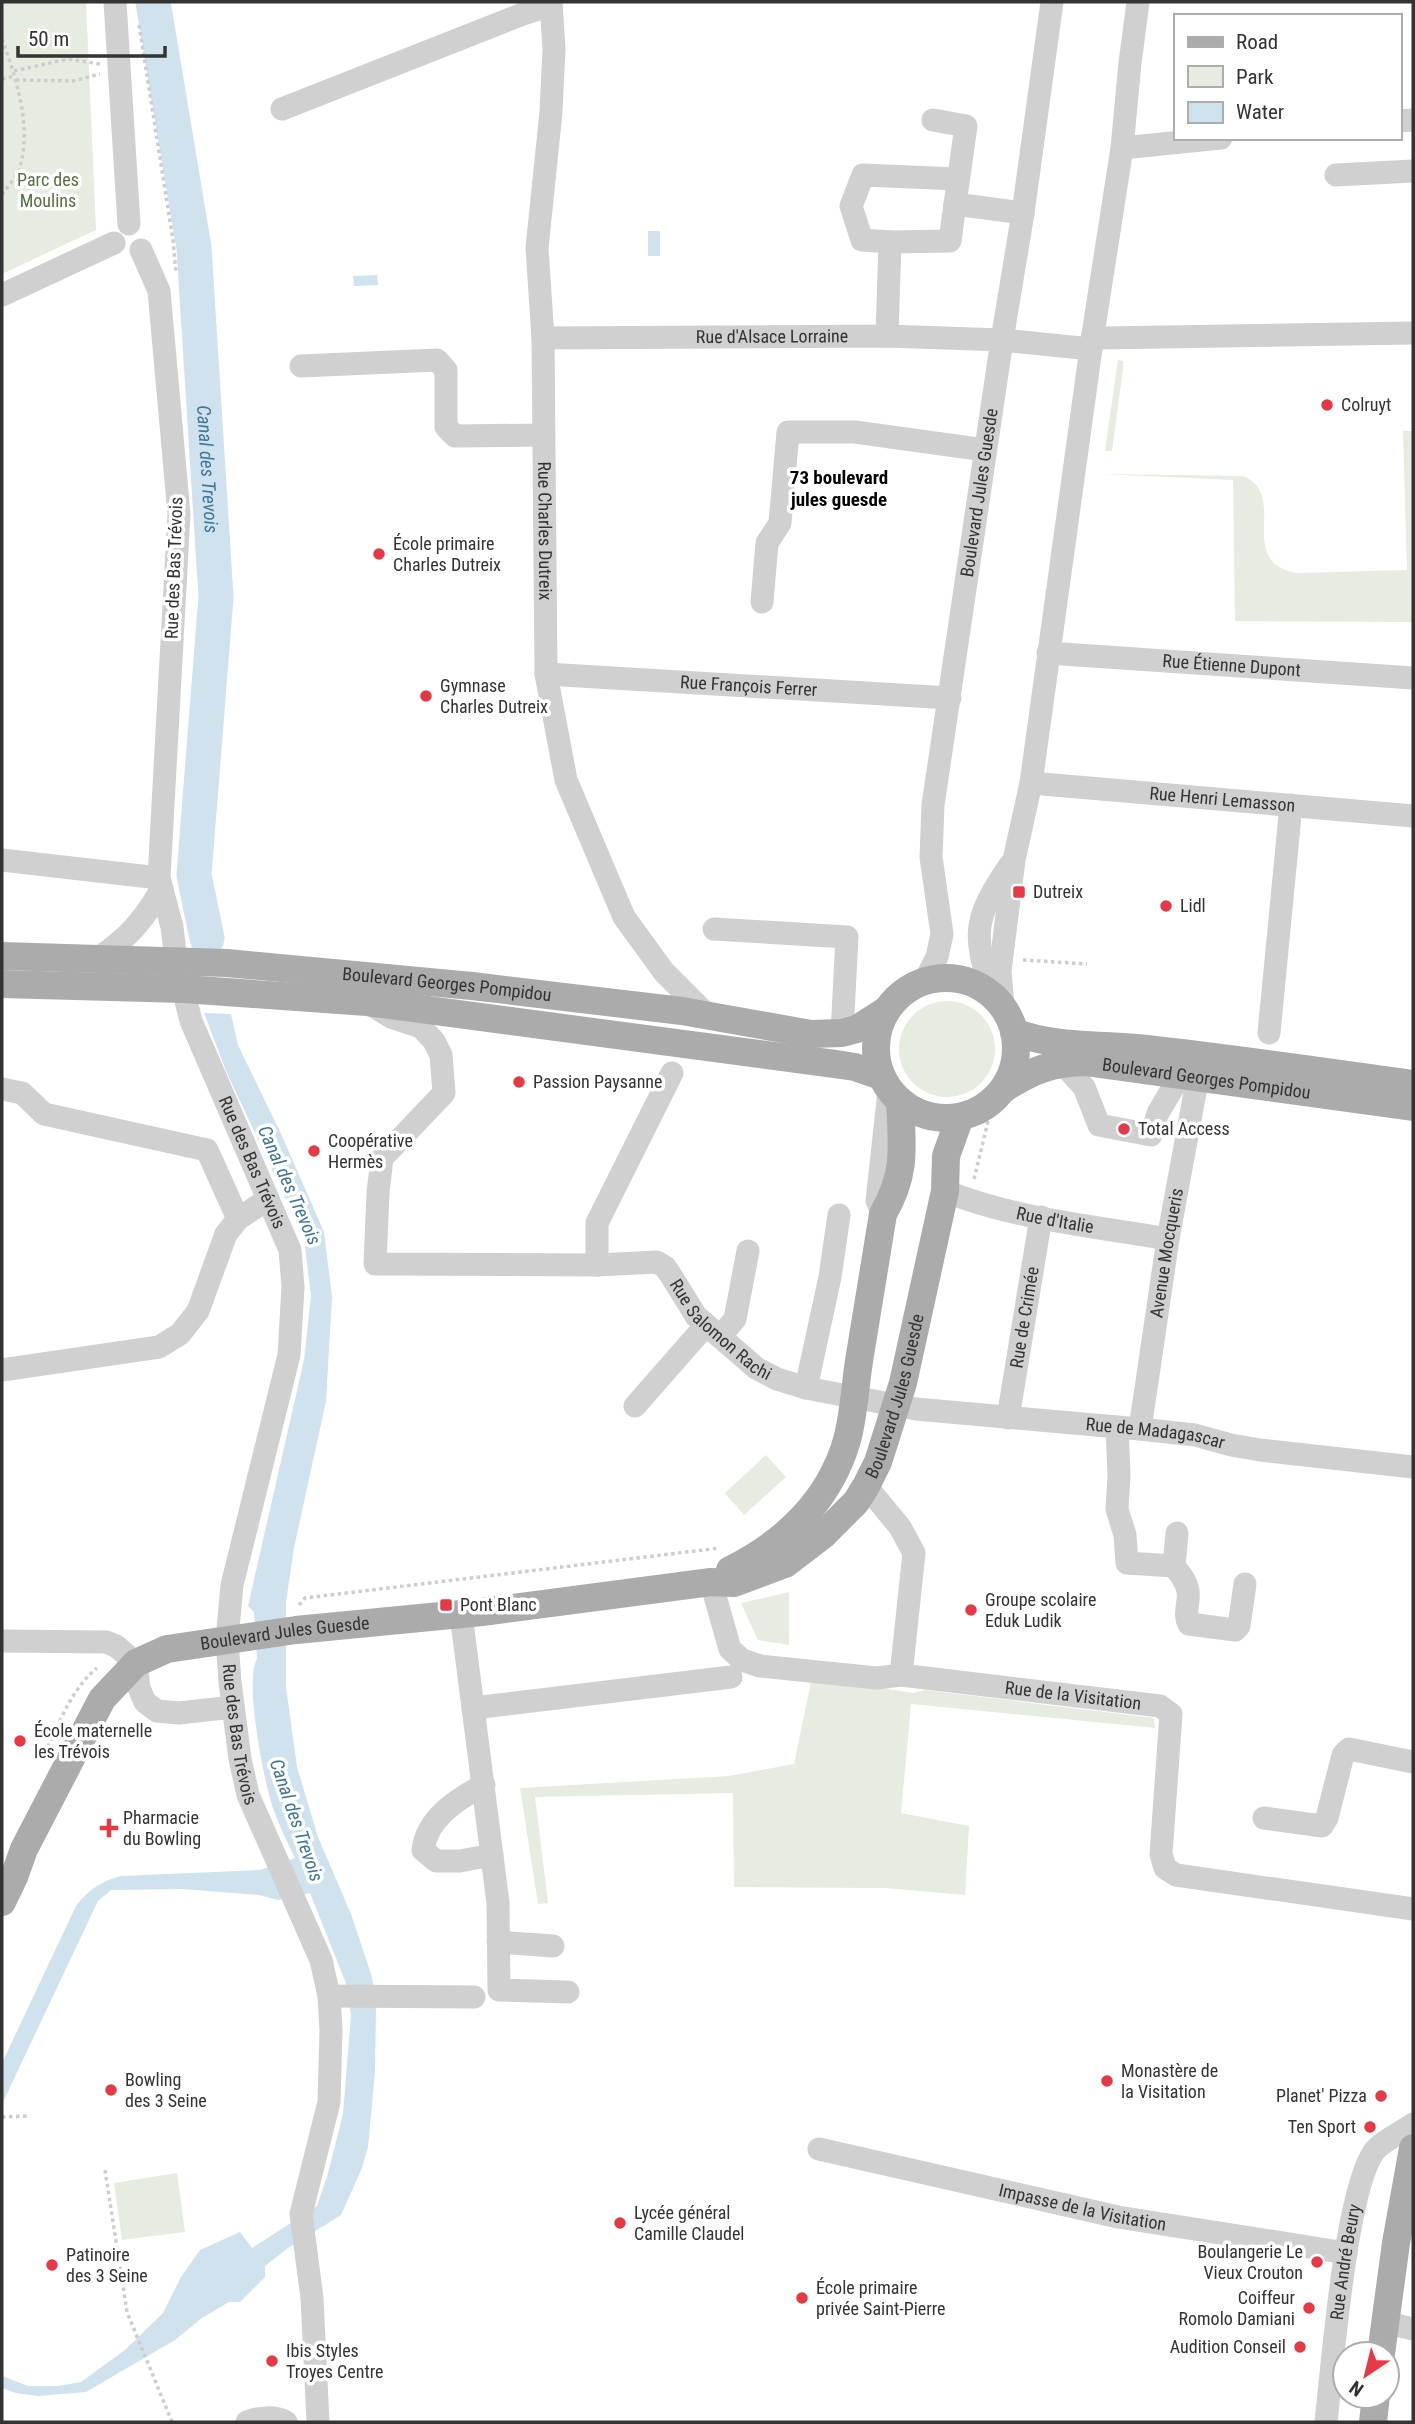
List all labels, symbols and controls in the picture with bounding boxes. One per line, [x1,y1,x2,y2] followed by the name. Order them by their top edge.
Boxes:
[18,14,164,58] scale bar
[1174,14,1401,140] legend
[28,27,69,51] text: 50 m
[1236,30,1278,54] text: Road
[1236,65,1274,89] text: Park
[1236,100,1284,124] text: Water
[17,169,79,211] park label: Parc des Moulins
[696,325,848,347] street label: Rue d'Alsace Lorraine
[1341,394,1391,415] place label: Colruyt
[1319,397,1335,413] marker: Colruyt
[192,404,223,534] water label: Canal des Trevois
[956,407,1002,578] street label: Boulevard Jules Guesde
[534,461,556,601] street label: Rue Charles Dutreix
[790,466,888,511] district label: 73 boulevard jules guesde
[161,497,186,639] street label: Rue des Bas Trévois
[393,533,501,575] place label: École primaire Charles Dutreix
[371,546,387,562] marker: École primaire Charles Dutreix
[1162,650,1302,680] street label: Rue Étienne Dupont
[680,671,818,700] street label: Rue François Ferrer
[440,675,548,717] place label: Gymnase Charles Dutreix
[418,688,434,704] marker: Gymnase Charles Dutreix
[1149,782,1296,816] street label: Rue Henri Lemasson
[1033,881,1083,902] place label: Dutreix
[1011,884,1027,900] marker: Dutreix
[1180,895,1206,916] place label: Lidl
[1158,898,1174,914] marker: Lidl
[341,963,553,1005] street label: Boulevard Georges Pompidou
[1101,1053,1312,1103] street label: Boulevard Georges Pompidou
[533,1071,663,1092] place label: Passion Paysanne
[511,1074,527,1090] marker: Passion Paysanne
[215,1093,290,1232] street label: Rue des Bas Trévois
[1138,1118,1230,1139] place label: Total Access
[1116,1121,1132,1137] marker: Total Access
[253,1122,326,1248] water label: Canal des Trevois
[328,1130,413,1172] place label: Coopérative Hermès
[306,1143,322,1159] marker: Coopérative Hermès
[1146,1186,1187,1319] street label: Avenue Mocqueris
[1014,1202,1095,1237] street label: Rue d'Italie
[1005,1265,1043,1370] street label: Rue de Crimée
[666,1275,775,1384] street label: Rue Salomon Rachi
[861,1312,928,1482] street label: Boulevard Jules Guesde
[1085,1413,1228,1453] street label: Rue de Madagascar
[985,1589,1096,1631] place label: Groupe scolaire Eduk Ludik
[460,1594,537,1615] place label: Pont Blanc
[438,1597,454,1613] marker: Pont Blanc
[963,1602,979,1618] marker: Groupe scolaire Eduk Ludik
[199,1612,370,1654] street label: Boulevard Jules Guesde
[219,1663,262,1808] street label: Rue des Bas Trévois
[1004,1677,1142,1714] street label: Rue de la Visitation
[34,1720,152,1762] place label: École maternelle les Trévois
[12,1733,28,1749] marker: École maternelle les Trévois
[265,1756,328,1885] water label: Canal des Trevois
[123,1807,201,1849] place label: Pharmacie du Bowling
[101,1820,117,1836] marker: Pharmacie du Bowling
[1121,2060,1218,2102] place label: Monastère de la Visitation
[125,2069,207,2111] place label: Bowling des 3 Seine
[1099,2073,1115,2089] marker: Monastère de la Visitation
[103,2082,119,2098] marker: Bowling des 3 Seine
[1276,2085,1367,2106] place label: Planet' Pizza
[1373,2088,1389,2104] marker: Planet' Pizza
[1288,2116,1356,2137] place label: Ten Sport
[1362,2119,1378,2135] marker: Ten Sport
[997,2179,1168,2234] street label: Impasse de la Visitation
[634,2202,745,2244] place label: Lycée général Camille Claudel
[1326,2202,1365,2321] street label: Rue André Beury
[612,2215,628,2231] marker: Lycée général Camille Claudel
[1197,2241,1303,2283] place label: Boulangerie Le Vieux Crouton
[66,2244,148,2286] place label: Patinoire des 3 Seine
[1309,2254,1325,2270] marker: Boulangerie Le Vieux Crouton
[44,2257,60,2273] marker: Patinoire des 3 Seine
[816,2277,945,2319] place label: École primaire privée Saint-Pierre
[1178,2287,1296,2329] place label: Coiffeur Romolo Damiani
[794,2290,810,2306] marker: École primaire privée Saint-Pierre
[1301,2300,1317,2316] marker: Coiffeur Romolo Damiani
[1170,2336,1286,2357] place label: Audition Conseil
[1292,2339,1308,2355] marker: Audition Conseil
[286,2340,384,2382] place label: Ibis Styles Troyes Centre
[1331,2340,1401,2410] north arrow
[264,2353,280,2369] marker: Ibis Styles Troyes Centre
[1345,2376,1368,2401] text: N

